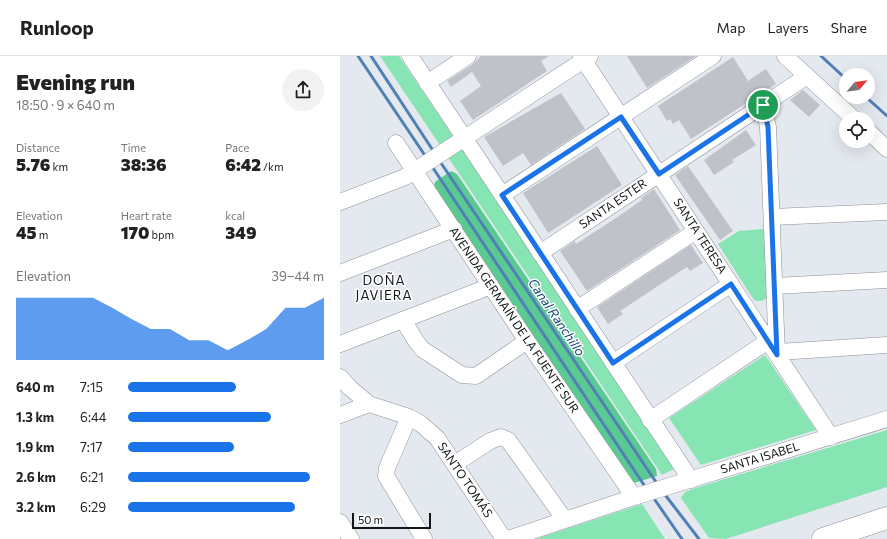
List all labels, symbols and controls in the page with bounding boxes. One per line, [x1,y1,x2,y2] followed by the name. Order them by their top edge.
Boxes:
[20,16,94,39] text: Runloop
[717,19,745,36] text: Map
[767,19,809,36] text: Layers
[831,19,867,36] text: Share
[16,68,135,95] text: Evening run
[839,68,875,104] north arrow
[839,68,875,148] map controls
[282,69,324,111] button: share
[746,88,780,122] pin
[752,94,774,116] icon: arrive
[16,97,115,113] text: 18:50 · 9 × 640 m
[839,112,875,148] button: locate
[16,141,60,154] text: Distance
[121,141,146,154] text: Time
[225,141,249,154] text: Pace
[16,154,50,175] text: 5.76
[121,154,167,175] text: 38:36
[225,154,261,175] text: 6:42
[50,160,68,173] text: km
[261,160,284,173] text: /km
[576,175,649,231] street label: SANTA ESTER
[671,195,730,276] street label: SANTA TERESA
[16,209,62,222] text: Elevation
[121,209,172,222] text: Heart rate
[225,209,245,222] text: kcal
[16,222,37,243] text: 45
[121,222,149,243] text: 170
[225,222,257,243] text: 349
[447,224,582,415] street label: AVENIDA GERMAÍN DE LA FUENTE SUR
[37,228,48,241] text: m
[149,228,174,241] text: bpm
[16,268,71,284] text: Elevation
[272,268,324,284] text: 39–44 m
[356,272,412,303] district label: DOÑA JAVIERA
[525,275,589,359] water label: Canal Ranchillo
[16,379,54,395] text: 640 m
[80,379,103,395] text: 7:15
[16,409,54,425] text: 1.3 km
[80,409,107,425] text: 6:44
[718,438,801,476] street label: SANTA ISABEL
[16,439,54,455] text: 1.9 km
[80,439,102,455] text: 7:17
[436,439,496,520] street label: SANTO TOMÁS
[16,469,56,485] text: 2.6 km
[80,469,104,485] text: 6:21
[16,499,56,515] text: 3.2 km
[80,499,106,515] text: 6:29
[352,511,431,530] scale bar
[358,513,383,526] text: 50 m

